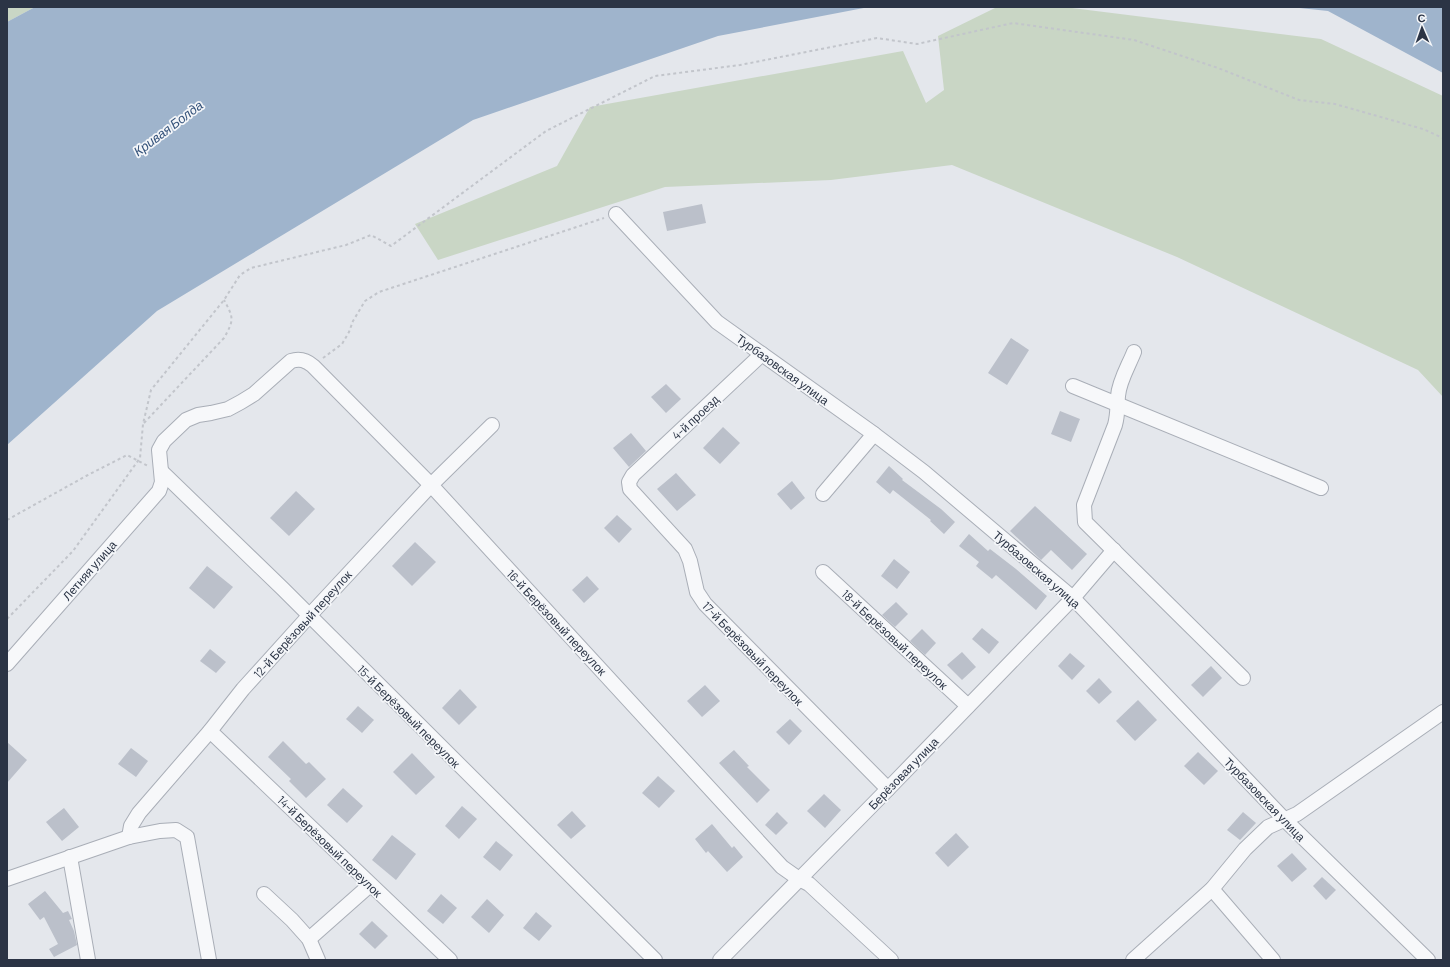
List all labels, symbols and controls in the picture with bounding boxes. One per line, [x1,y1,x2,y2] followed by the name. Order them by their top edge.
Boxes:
[1402,8,1442,48] north arrow
[1417,11,1426,24] text: С
[130,97,206,159] water label: Кривая Болда
[734,331,832,408] street label: Турбазовская улица
[669,392,722,443] street label: 4-й проезд
[990,527,1084,612] street label: Турбазовская улица
[59,537,120,603] street label: Летняя улица
[504,566,610,679] street label: 16-й Берёзовый переулок
[250,567,355,681] street label: 12-й Берёзовый переулок
[839,586,951,693] street label: 18-й Берёзовый переулок
[699,598,807,709] street label: 17-й Берёзовый переулок
[354,662,464,771] street label: 15-й Берёзовый переулок
[865,734,942,813] street label: Берёзовая улица
[1221,754,1309,845] street label: Турбазовская улица
[274,792,386,901] street label: 14-й Берёзовый переулок

